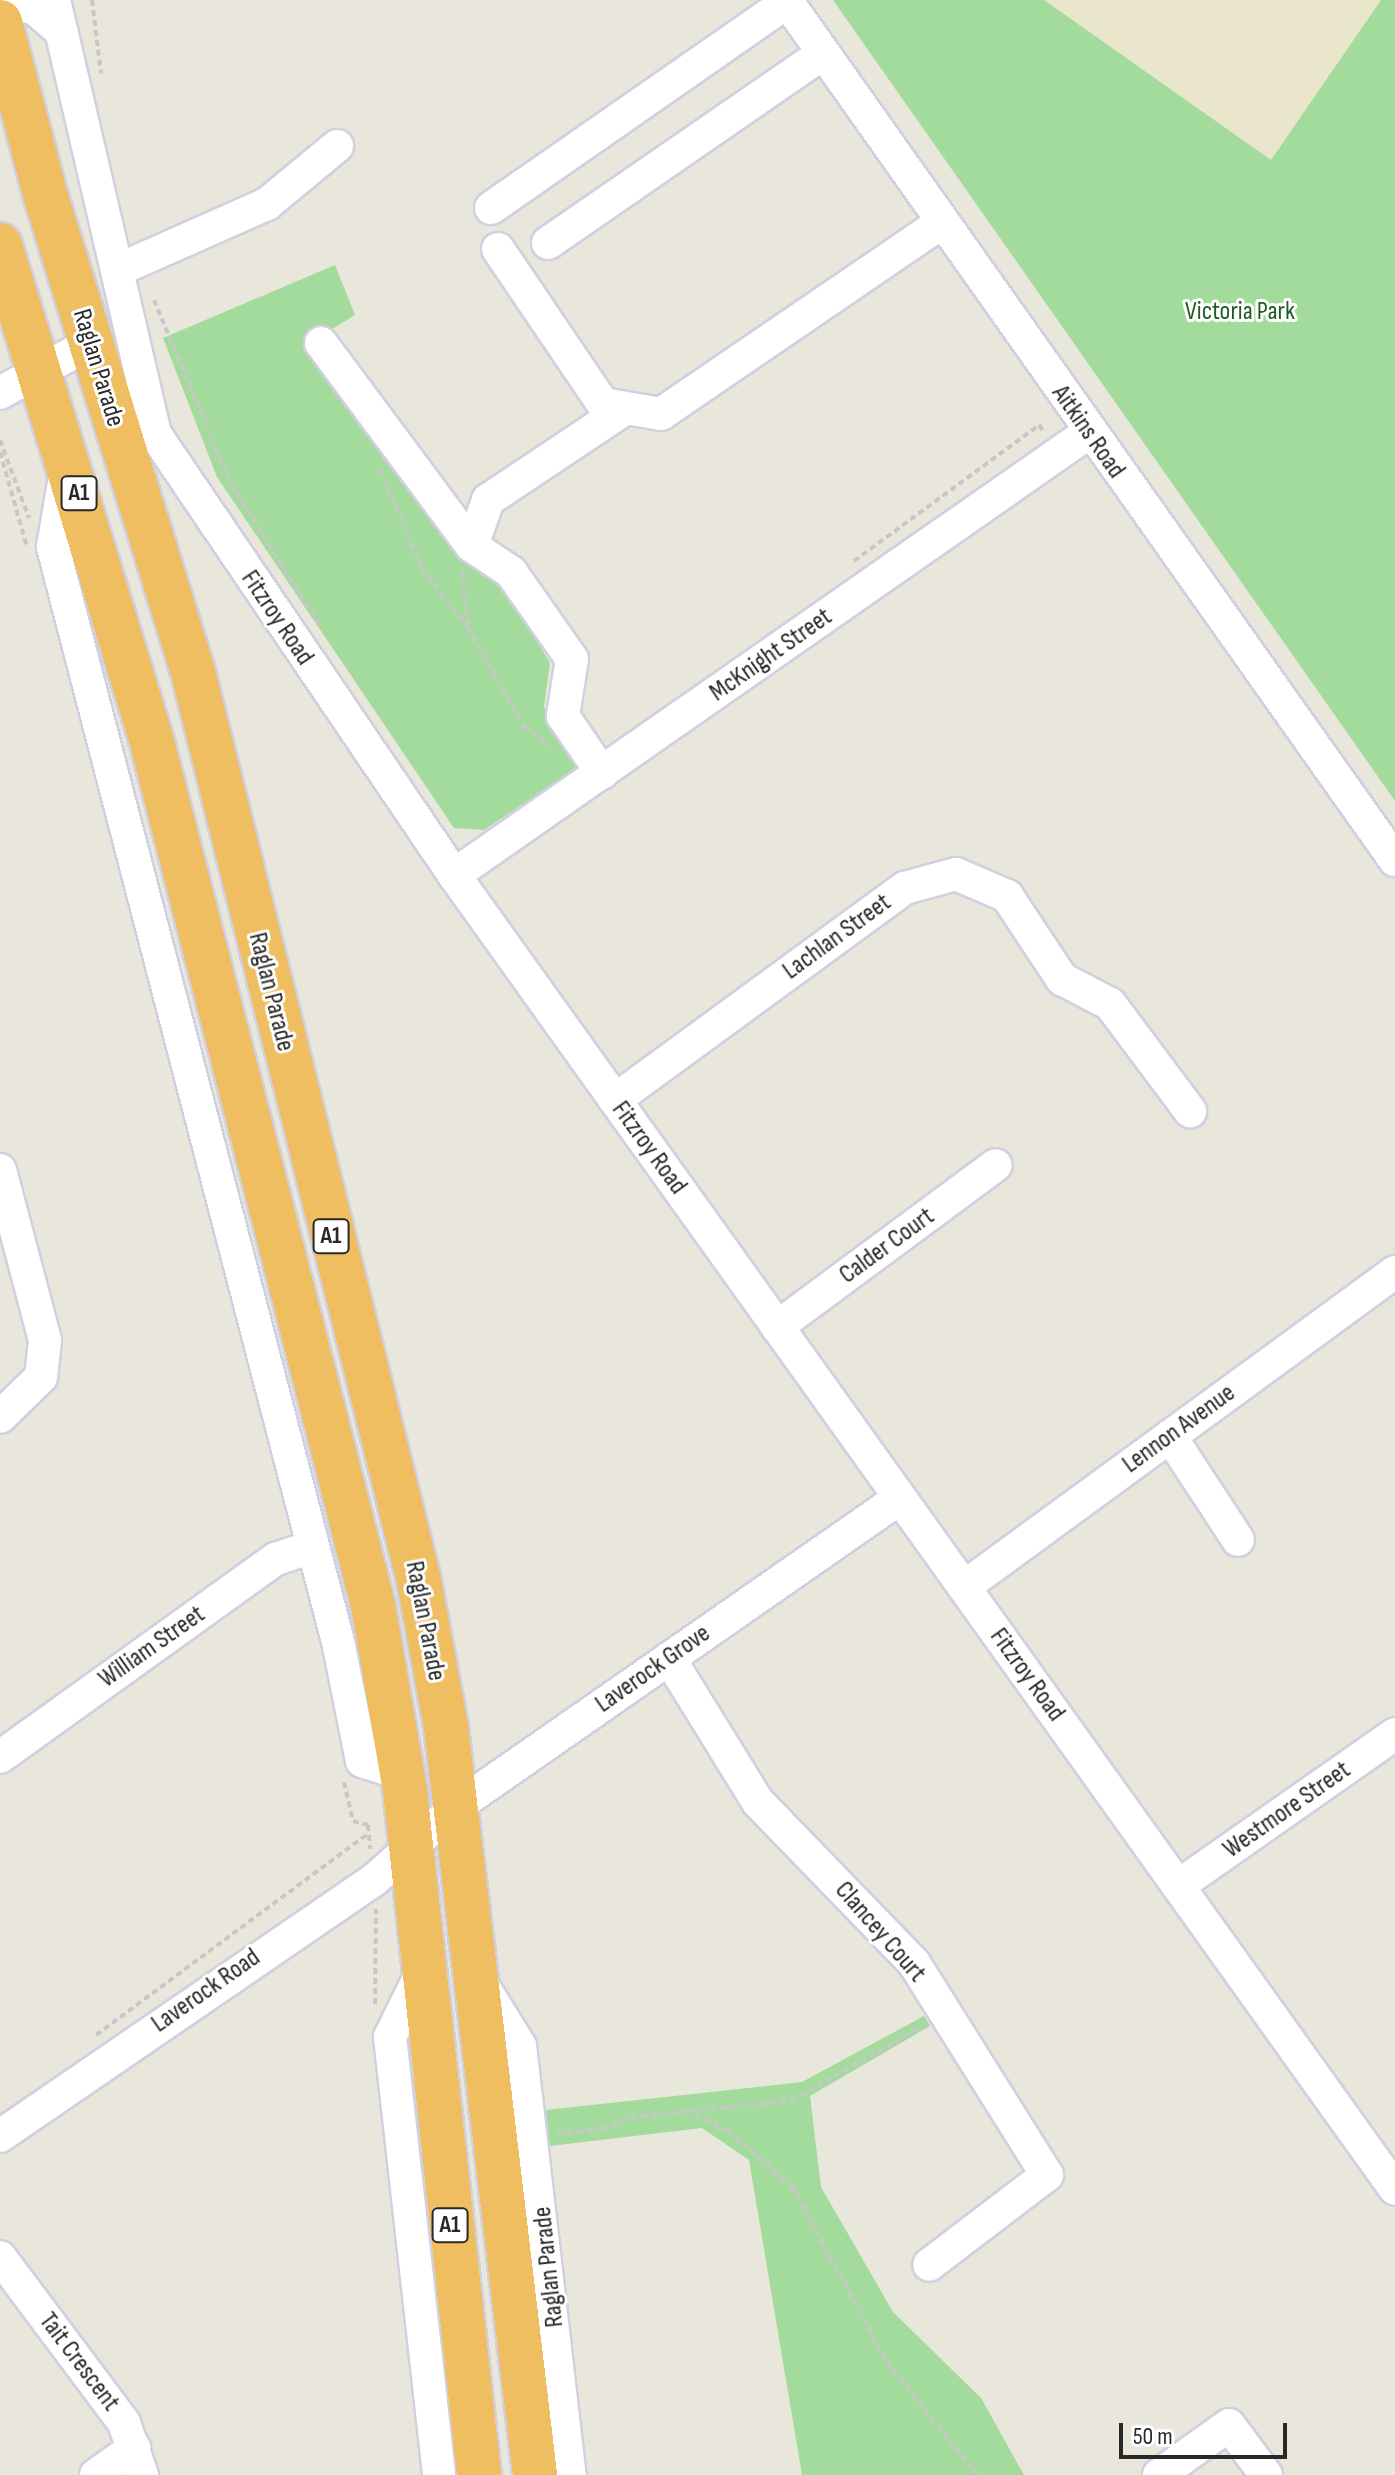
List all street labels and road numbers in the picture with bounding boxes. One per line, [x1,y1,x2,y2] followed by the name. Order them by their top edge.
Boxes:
[65,306,131,430] street label: Raglan Parade
[1045,379,1131,485] street label: Aitkins Road
[59,473,99,513] road number: A1
[234,565,320,671] street label: Fitzroy Road
[704,601,838,709] street label: McKnight Street
[777,887,897,987] street label: Lachlan Street
[241,929,301,1055] street label: Raglan Parade
[605,1095,693,1201] street label: Fitzroy Road
[833,1201,941,1291] street label: Calder Court
[311,1216,351,1256] road number: A1
[1117,1378,1241,1480] street label: Lennon Avenue
[398,1559,452,1683] street label: Raglan Parade
[93,1599,211,1695] street label: William Street
[590,1618,716,1720] street label: Laverock Grove
[983,1622,1071,1728] street label: Fitzroy Road
[1217,1755,1357,1865] street label: Westmore Street
[828,1875,932,1989] street label: Clancey Court
[146,1942,266,2040] street label: Laverock Road
[430,2205,470,2245] road number: A1
[527,2205,571,2329] street label: Raglan Parade
[32,2307,126,2417] street label: Tait Crescent

